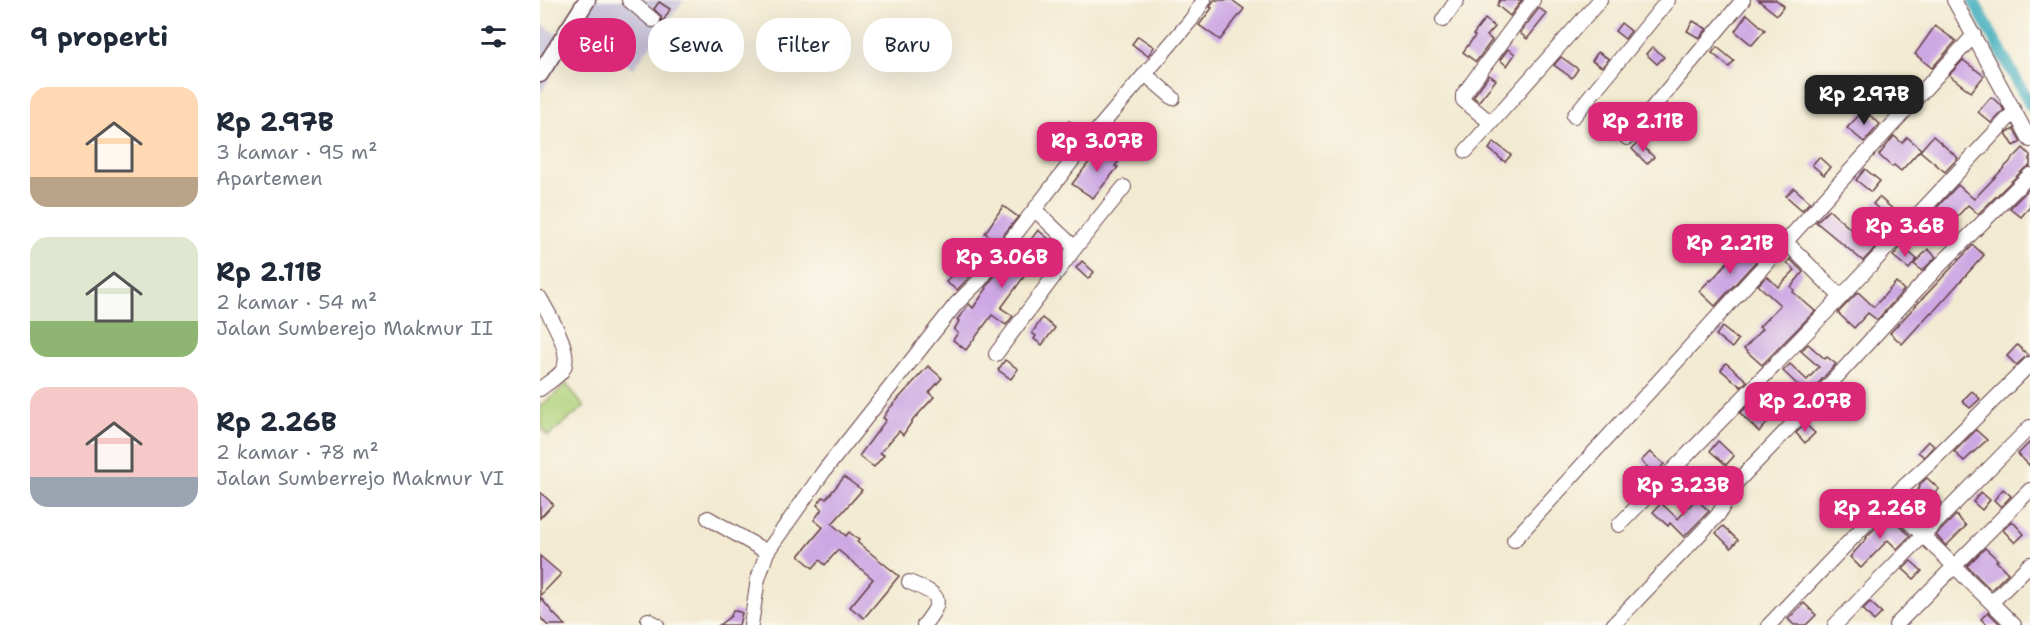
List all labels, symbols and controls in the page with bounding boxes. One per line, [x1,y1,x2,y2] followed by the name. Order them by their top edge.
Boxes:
[558,18,636,72] chip: Beli
[648,18,744,72] chip: Sewa
[756,18,851,72] chip: Filter
[863,18,952,72] chip: Baru
[30,19,168,54] text: 9 properti
[477,20,510,53] icon: filters
[1802,75,1926,126] pin: Rp 2.97B
[1819,81,1909,107] text: Rp 2.97B
[1581,102,1705,153] pin: Rp 2.11B
[216,104,334,139] text: Rp 2.97B
[1602,108,1684,134] text: Rp 2.11B
[78,111,150,183] icon: home
[1035,122,1159,173] pin: Rp 3.07B
[1051,128,1143,154] text: Rp 3.07B
[216,139,377,165] text: 3 kamar · 95 m²
[216,165,323,191] text: Apartemen
[1850,207,1960,258] pin: Rp 3.6B
[1866,213,1944,239] text: Rp 3.6B
[1668,224,1792,275] pin: Rp 2.21B
[1686,230,1774,256] text: Rp 2.21B
[940,238,1064,289] pin: Rp 3.06B
[956,244,1048,270] text: Rp 3.06B
[216,254,322,289] text: Rp 2.11B
[78,261,150,333] icon: home
[216,289,377,315] text: 2 kamar · 54 m²
[216,315,493,341] text: Jalan Sumberejo Makmur II
[1743,382,1867,433] pin: Rp 2.07B
[1759,388,1851,414] text: Rp 2.07B
[216,404,337,439] text: Rp 2.26B
[78,411,150,483] icon: home
[216,439,379,465] text: 2 kamar · 78 m²
[216,465,504,491] text: Jalan Sumberrejo Makmur VI
[1621,466,1745,517] pin: Rp 3.23B
[1637,472,1729,498] text: Rp 3.23B
[1818,489,1942,540] pin: Rp 2.26B
[1833,495,1927,521] text: Rp 2.26B

